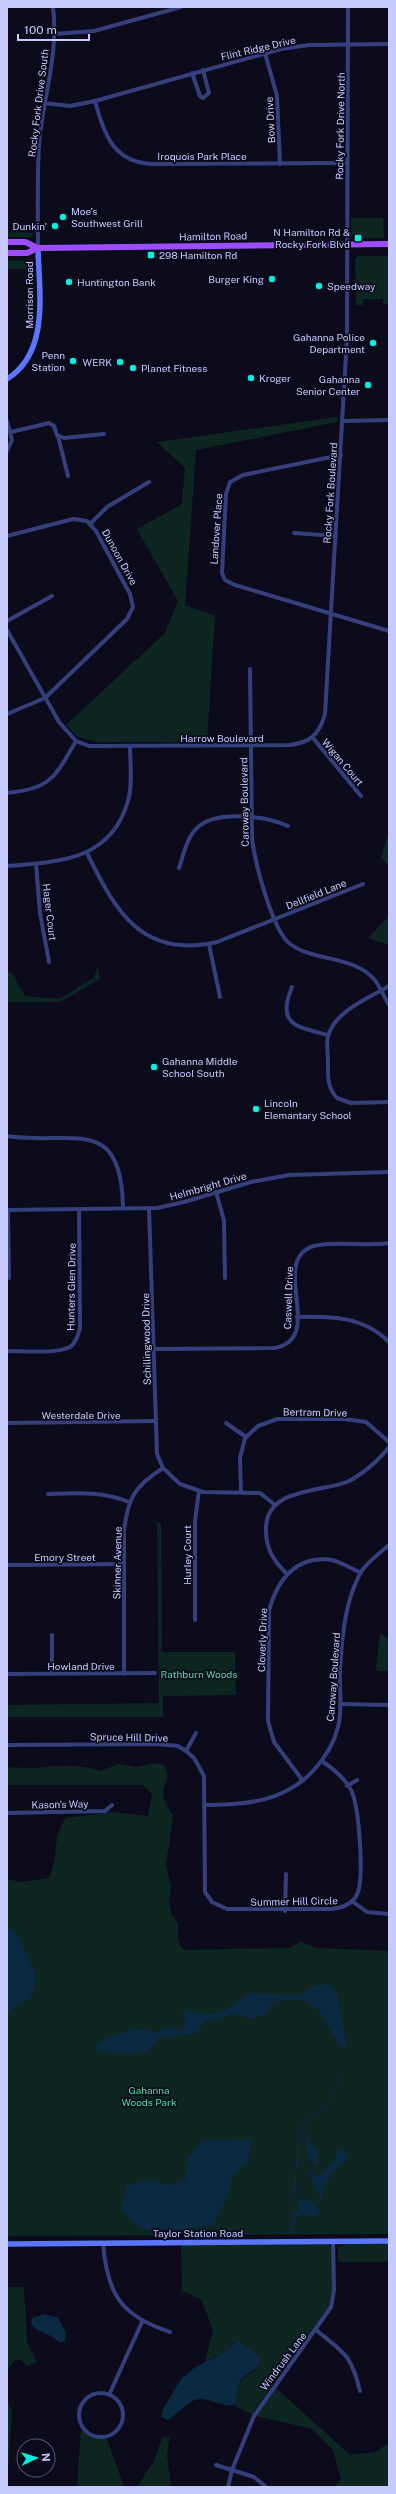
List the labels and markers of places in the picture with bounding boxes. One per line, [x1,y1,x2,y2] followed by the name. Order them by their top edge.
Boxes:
[71,205,143,229] place label: Moe's Southwest Grill
[58,212,68,222] marker: Moe's Southwest Grill
[13,220,47,232] place label: Dunkin'
[50,221,60,231] marker: Dunkin'
[273,226,350,250] place label: N Hamilton Rd & Rocky Fork Blvd
[353,233,363,243] marker: N Hamilton Rd & Rocky Fork Blvd
[159,249,237,261] place label: 298 Hamilton Rd
[146,250,156,260] marker: 298 Hamilton Rd
[208,273,264,285] place label: Burger King
[267,274,277,284] marker: Burger King
[77,276,156,288] place label: Huntington Bank
[64,277,74,287] marker: Huntington Bank
[327,280,376,292] place label: Speedway
[314,281,324,291] marker: Speedway
[293,331,365,355] place label: Gahanna Police Department
[368,338,378,348] marker: Gahanna Police Department
[32,349,65,373] place label: Penn Station
[68,356,78,366] marker: Penn Station
[83,356,112,368] place label: WERK
[115,357,125,367] marker: WERK
[141,362,207,374] place label: Planet Fitness
[128,363,138,373] marker: Planet Fitness
[259,372,291,384] place label: Kroger
[246,373,256,383] marker: Kroger
[296,373,360,397] place label: Gahanna Senior Center
[363,380,373,390] marker: Gahanna Senior Center
[162,1055,238,1079] place label: Gahanna Middle School South
[149,1062,159,1072] marker: Gahanna Middle School South
[264,1097,352,1121] place label: Lincoln Elemantary School
[251,1104,261,1114] marker: Lincoln Elemantary School

